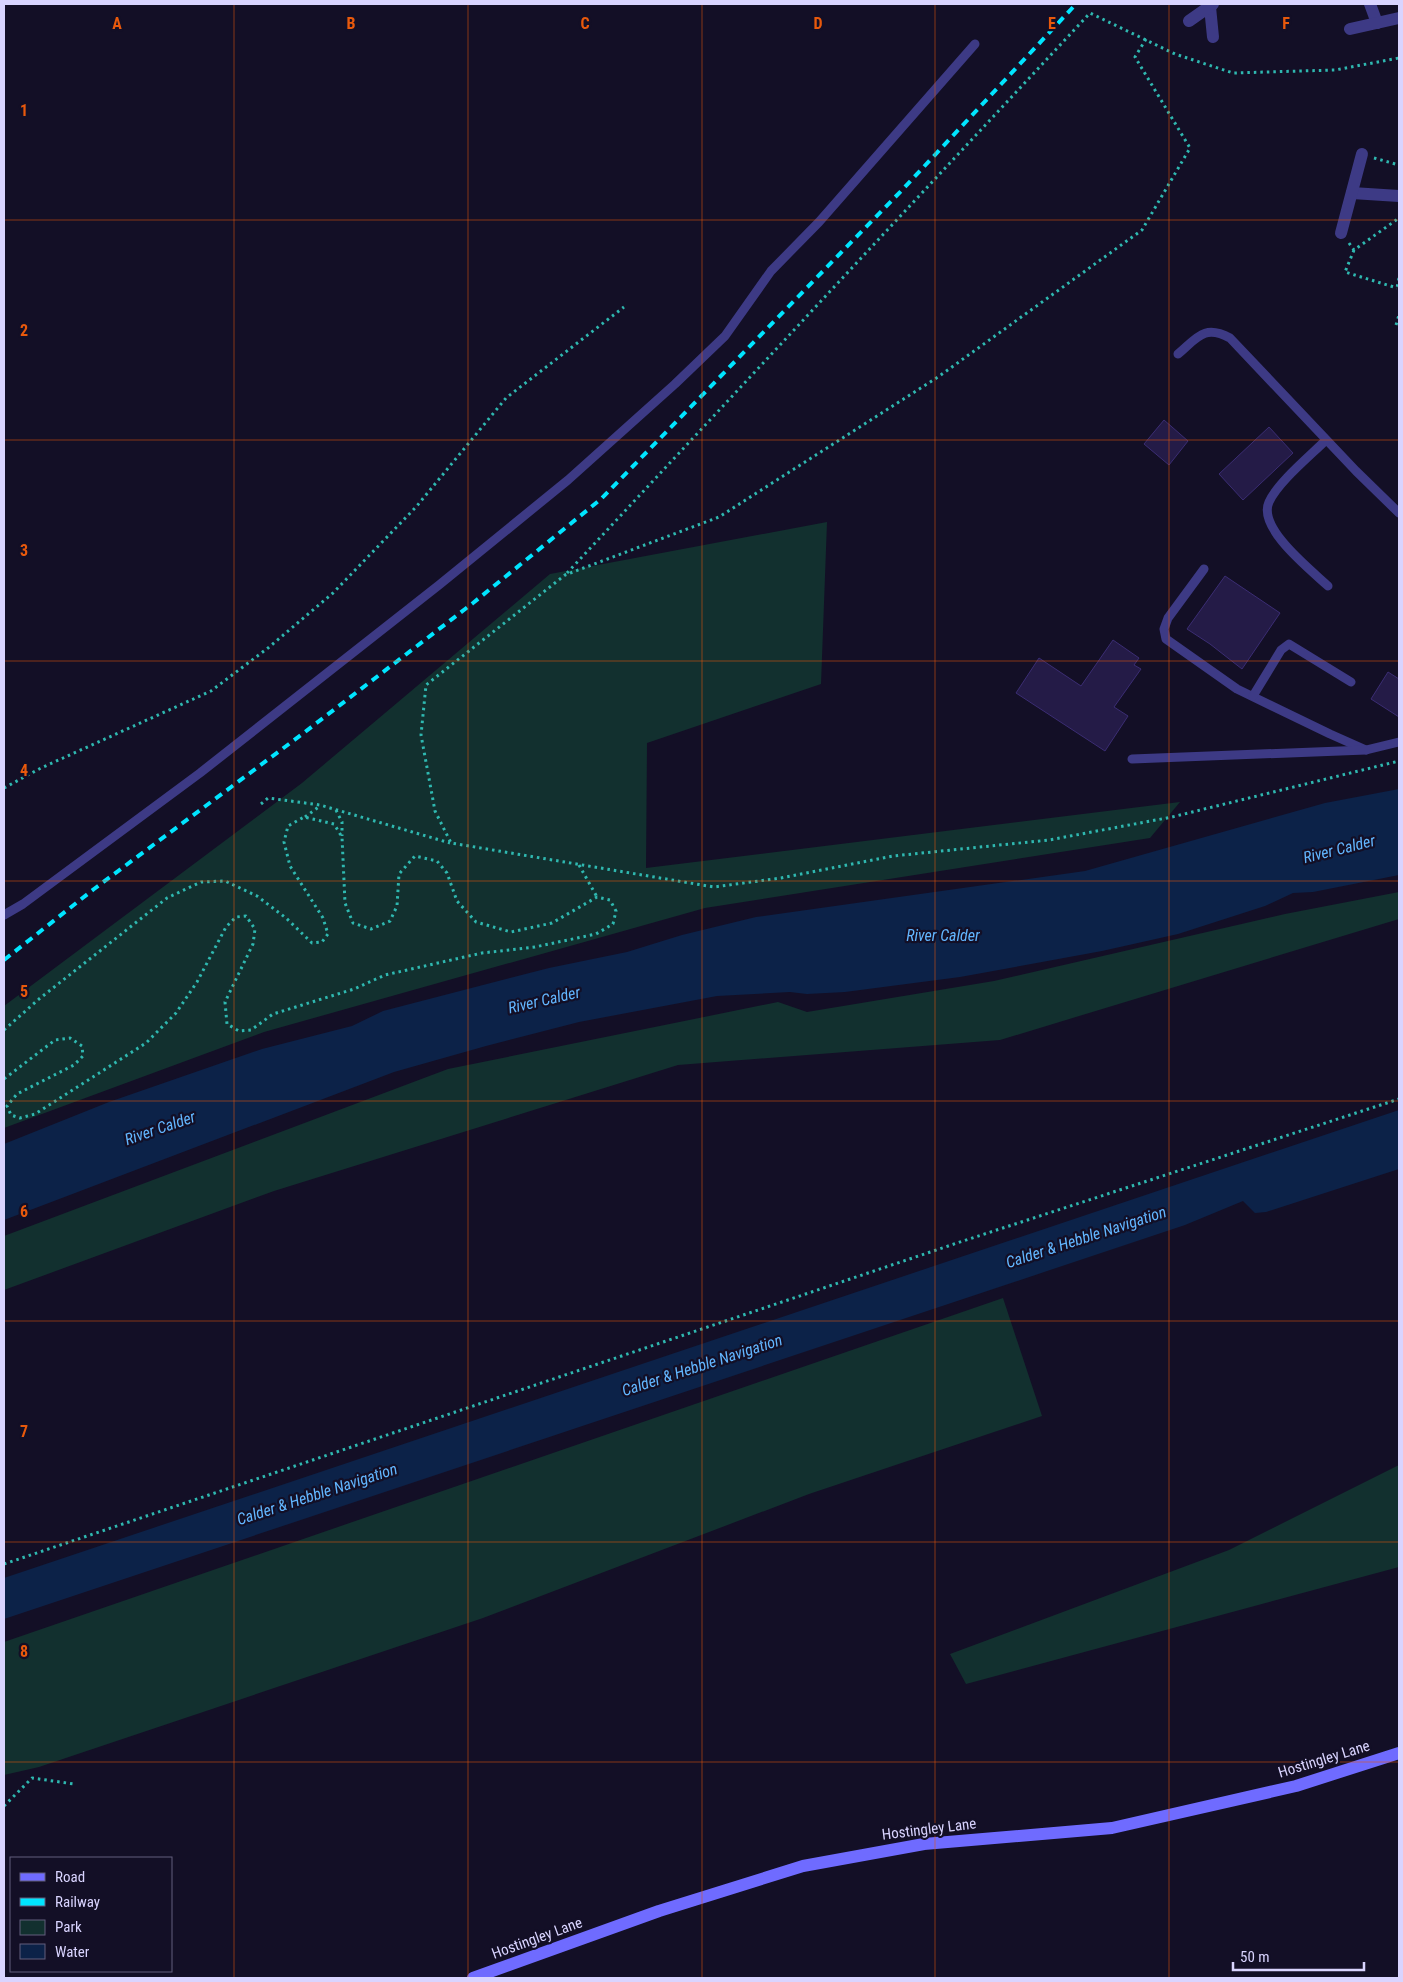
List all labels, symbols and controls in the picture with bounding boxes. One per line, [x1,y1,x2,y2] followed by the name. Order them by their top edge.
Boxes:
[112,14,122,33] text: A
[347,14,356,33] text: B
[580,14,590,33] text: C
[813,14,823,33] text: D
[1048,14,1056,33] text: E
[1282,14,1290,33] text: F
[20,101,28,120] text: 1
[20,321,28,340] text: 2
[20,541,28,560] text: 3
[20,761,28,780] text: 4
[1301,831,1378,867] water label: River Calder
[906,926,981,945] water label: River Calder
[20,982,28,1001] text: 5
[506,982,583,1018] water label: River Calder
[122,1107,199,1149] water label: River Calder
[20,1202,28,1221] text: 6
[1003,1202,1169,1272] water label: Calder & Hebble Navigation
[619,1330,785,1400] water label: Calder & Hebble Navigation
[20,1422,28,1441] text: 7
[234,1459,400,1529] water label: Calder & Hebble Navigation
[20,1642,28,1661] text: 8
[1276,1737,1372,1781] street label: Hostingley Lane
[881,1814,977,1844] street label: Hostingley Lane
[10,1857,172,1972] legend
[55,1868,85,1886] text: Road
[55,1893,100,1911] text: Railway
[489,1913,585,1963] street label: Hostingley Lane
[55,1918,82,1936] text: Park
[1233,1940,1364,1972] scale bar
[55,1943,90,1961] text: Water
[1240,1948,1270,1966] text: 50 m

